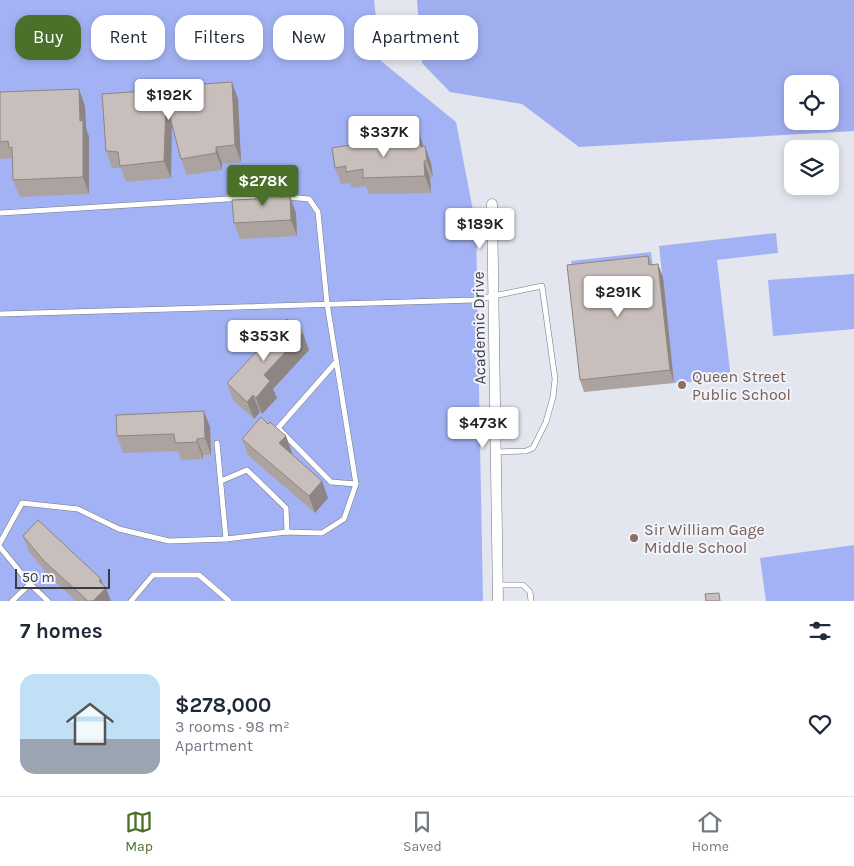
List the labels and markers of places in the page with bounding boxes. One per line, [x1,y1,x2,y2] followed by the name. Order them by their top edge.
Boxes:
[134,78,204,121] pin: $192K
[349,116,419,158] pin: $337K
[228,164,298,207] pin: $278K
[445,208,515,250] pin: $189K
[583,276,653,318] pin: $291K
[229,320,299,362] pin: $353K
[692,367,791,404] place label: Queen Street Public School
[676,379,688,391] marker: Queen Street Public School
[448,406,518,449] pin: $473K
[644,520,765,557] place label: Sir William Gage Middle School
[628,532,640,544] marker: Sir William Gage Middle School

